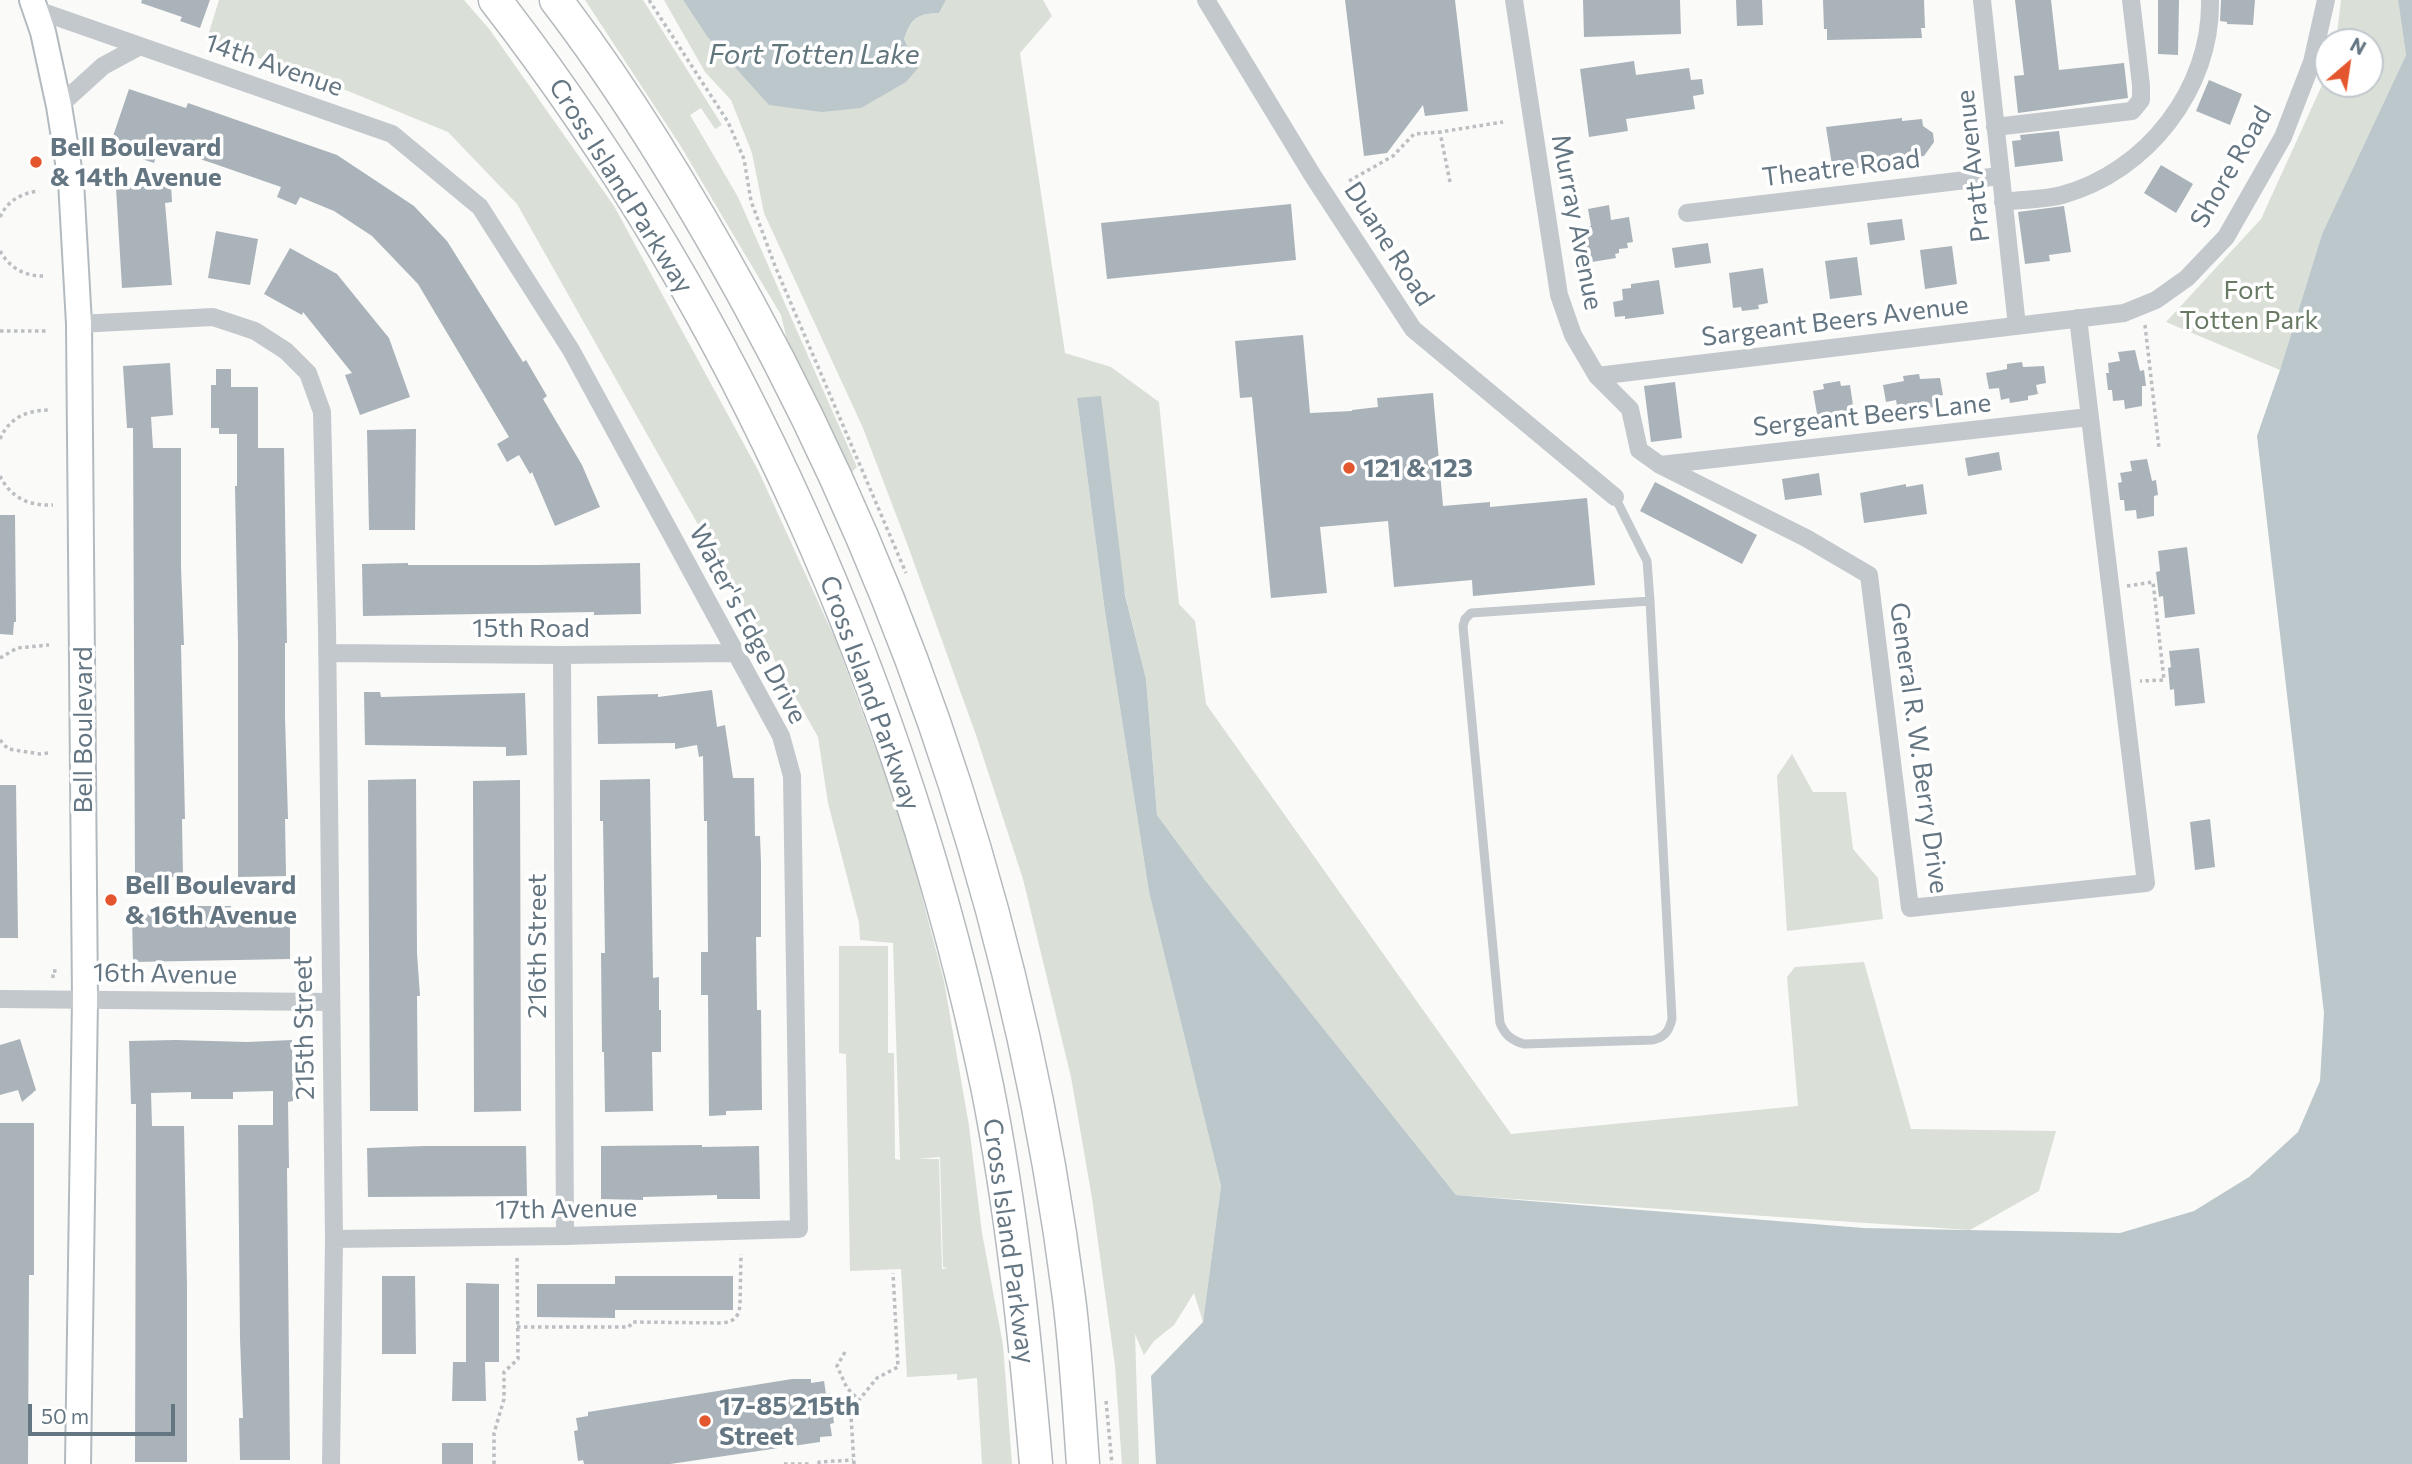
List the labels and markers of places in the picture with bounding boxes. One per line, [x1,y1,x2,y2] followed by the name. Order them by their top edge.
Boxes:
[50,131,222,192] place label: Bell Boulevard & 14th Avenue
[28,154,44,170] marker: Bell Boulevard & 14th Avenue
[1363,452,1473,484] place label: 121 & 123
[1341,460,1357,476] marker: 121 & 123
[125,869,297,931] place label: Bell Boulevard & 16th Avenue
[103,892,119,908] marker: Bell Boulevard & 16th Avenue
[719,1390,860,1452] place label: 17-85 215th Street
[697,1413,713,1429] marker: 17-85 215th Street

